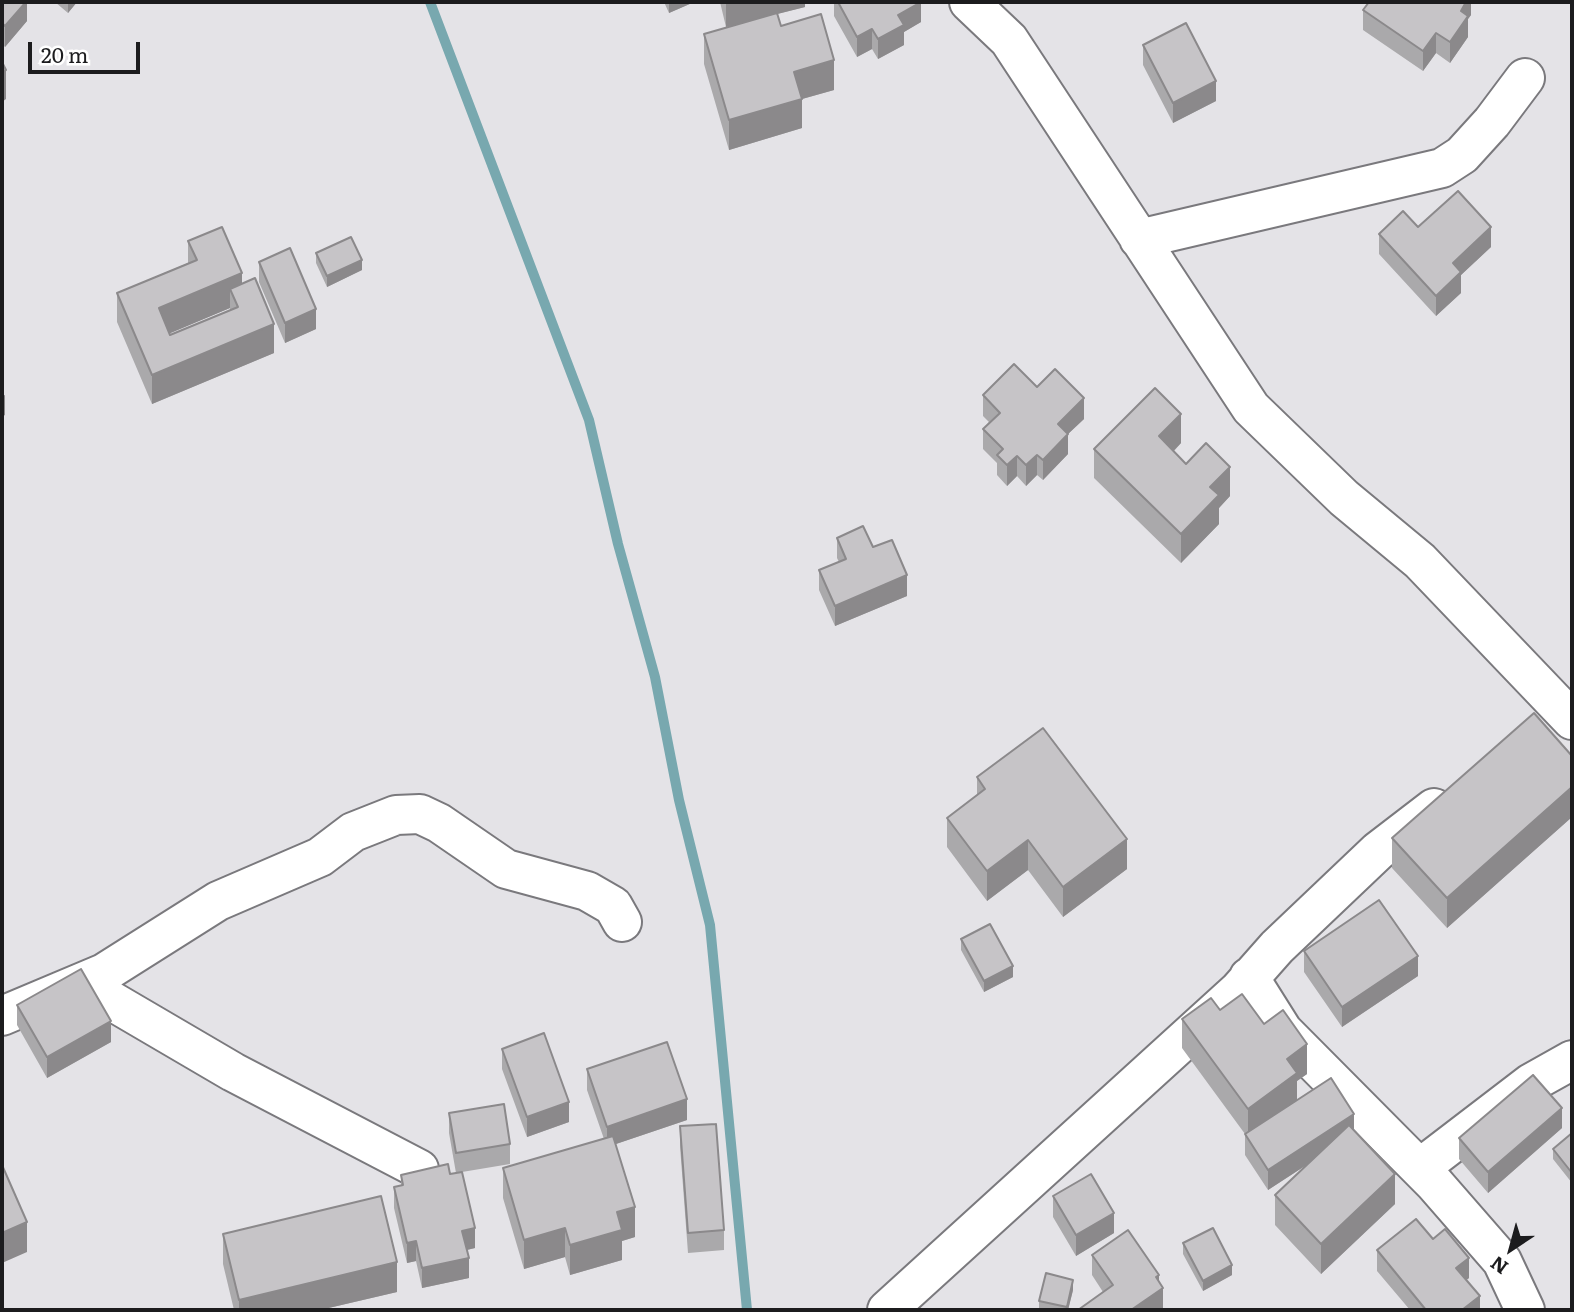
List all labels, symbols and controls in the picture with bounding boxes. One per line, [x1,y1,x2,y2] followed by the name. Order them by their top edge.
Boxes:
[32,28,144,72] scale bar
[41,38,88,69] text: 20 m
[1476,1214,1546,1284] north arrow
[1484,1250,1513,1282] text: N

